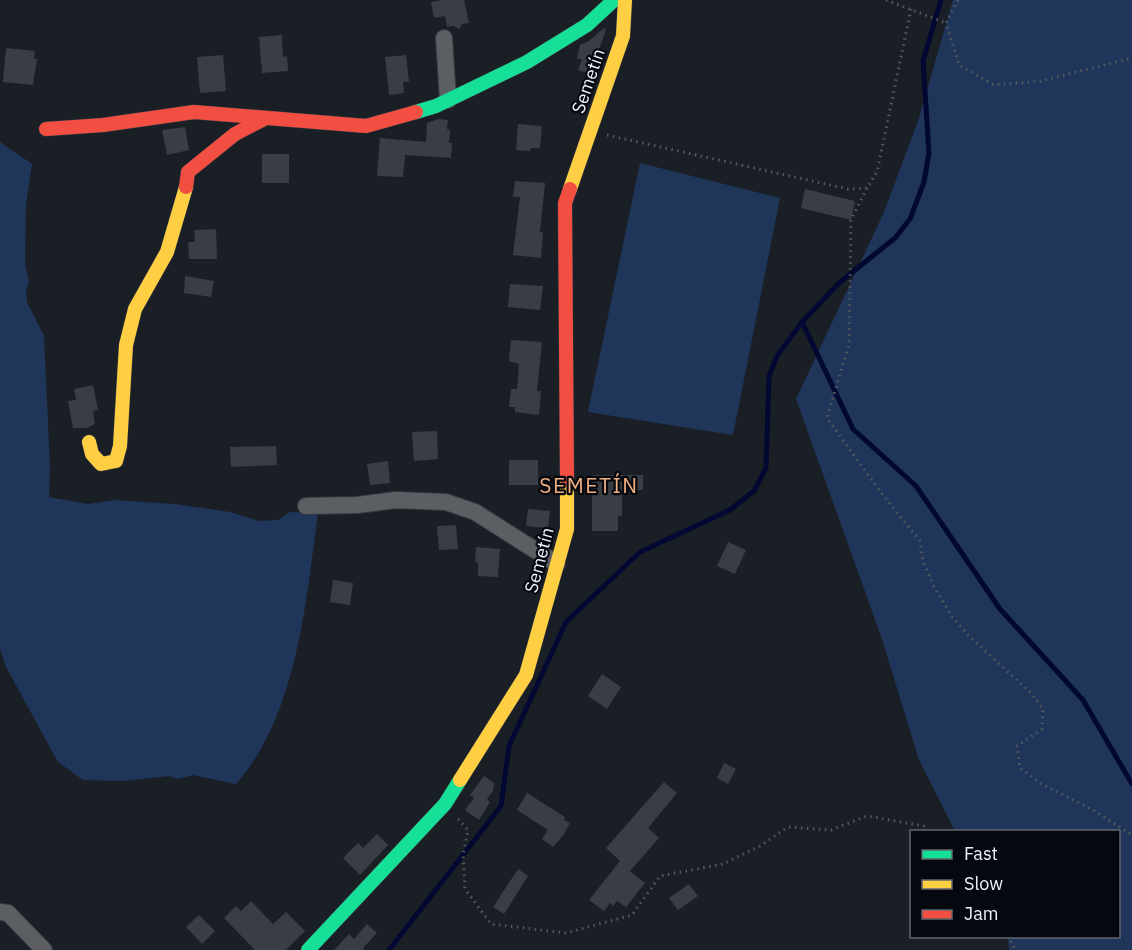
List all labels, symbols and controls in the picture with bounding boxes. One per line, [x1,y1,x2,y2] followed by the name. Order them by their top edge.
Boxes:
[566,46,610,116] street label: Semetín
[539,471,639,499] district label: SEMETÍN
[519,525,559,595] street label: Semetín
[910,830,1120,938] legend
[964,842,998,865] text: Fast
[964,872,1003,895] text: Slow
[964,902,999,925] text: Jam

